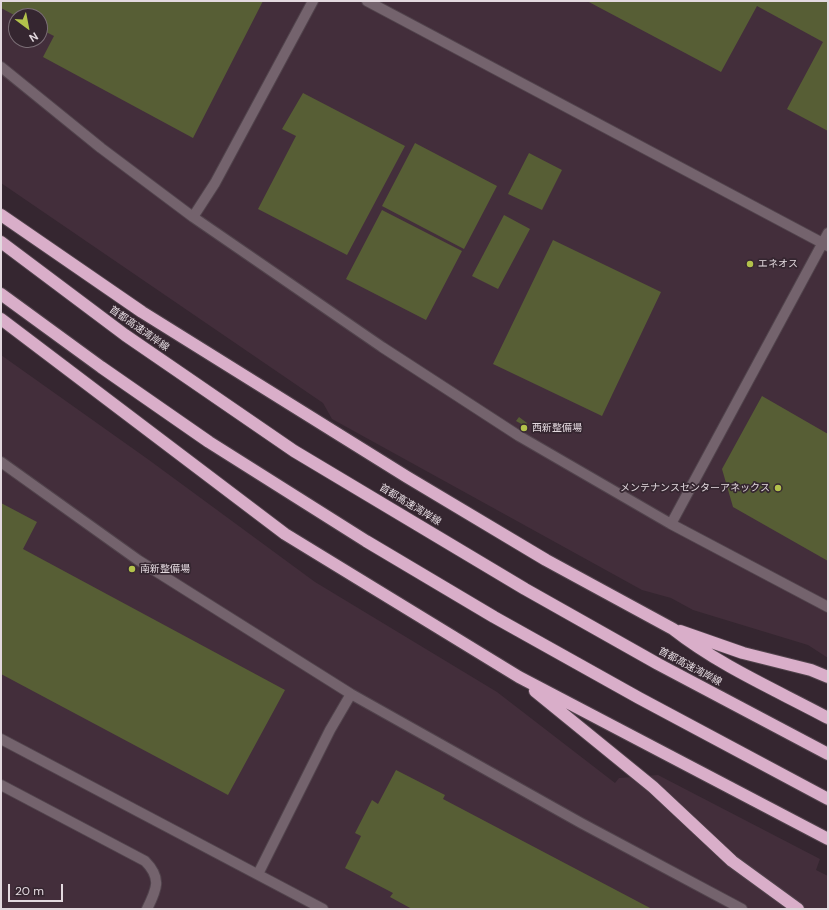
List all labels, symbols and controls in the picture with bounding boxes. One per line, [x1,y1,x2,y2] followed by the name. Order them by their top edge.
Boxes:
[8,8,48,48] north arrow
[27,29,41,45] text: N
[758,258,798,270] place label: エネオス
[745,259,755,269] marker: エネオス
[107,304,171,354] street label: 首都高速湾岸線
[532,422,582,434] place label: 西新整備場
[519,423,529,433] marker: 西新整備場
[377,482,443,528] street label: 首都高速湾岸線
[620,482,770,494] place label: メンテナンスセンターアネックス
[773,483,783,493] marker: メンテナンスセンターアネックス
[140,563,190,575] place label: 南新整備場
[127,564,137,574] marker: 南新整備場
[656,645,724,689] street label: 首都高速湾岸線
[10,876,65,902] scale bar
[15,883,44,899] text: 20 m

